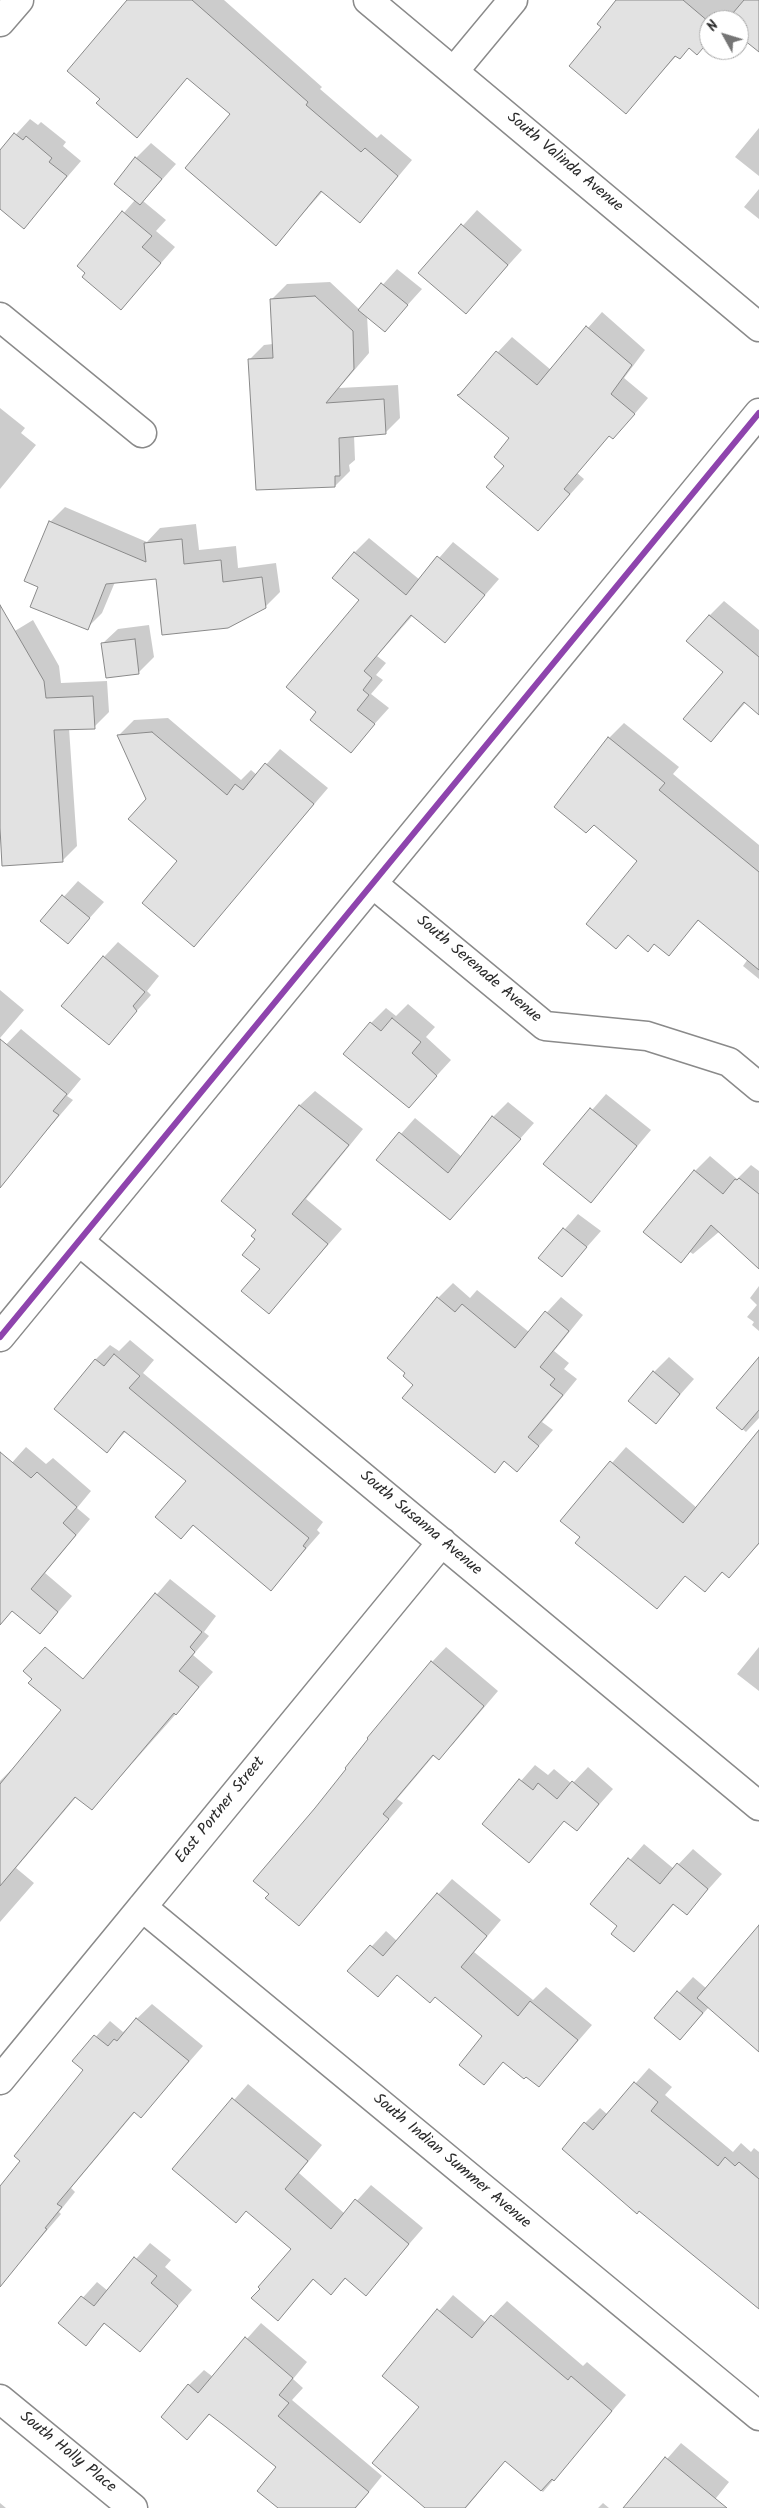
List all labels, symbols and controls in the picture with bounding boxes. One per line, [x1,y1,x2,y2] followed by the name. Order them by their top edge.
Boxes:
[699,10,749,60] north arrow
[702,16,724,37] text: N
[502,109,626,217] street label: South Valinda Avenue
[411,912,545,1028] street label: South Serenade Avenue
[355,1467,485,1581] street label: South Susanna Avenue
[172,1754,270,1868] street label: East Portner Street
[368,2090,534,2234] street label: South Indian Summer Avenue
[15,2408,119,2498] street label: South Holly Place

